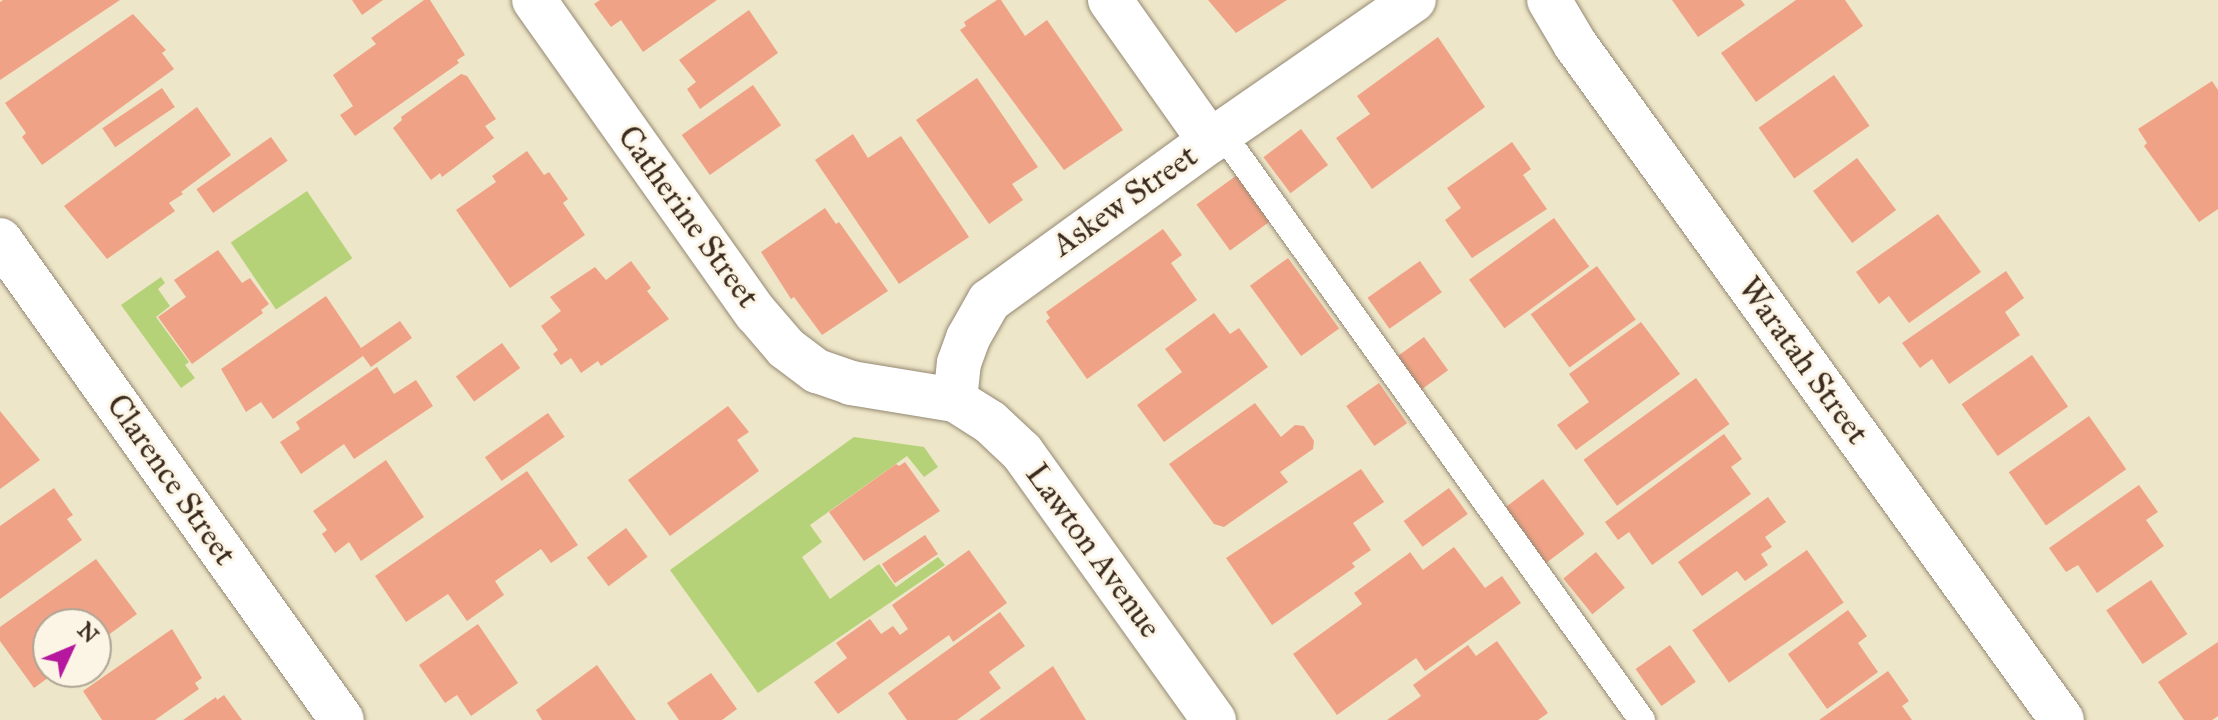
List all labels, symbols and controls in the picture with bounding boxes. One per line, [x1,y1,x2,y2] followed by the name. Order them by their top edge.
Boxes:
[609,119,767,315] street label: Catherine Street
[1045,137,1205,265] street label: Askew Street
[1730,270,1876,452] street label: Waratah Street
[98,387,244,573] street label: Clarence Street
[1017,456,1169,646] street label: Lawton Avenue
[32,608,112,688] north arrow
[72,616,104,648] text: N

